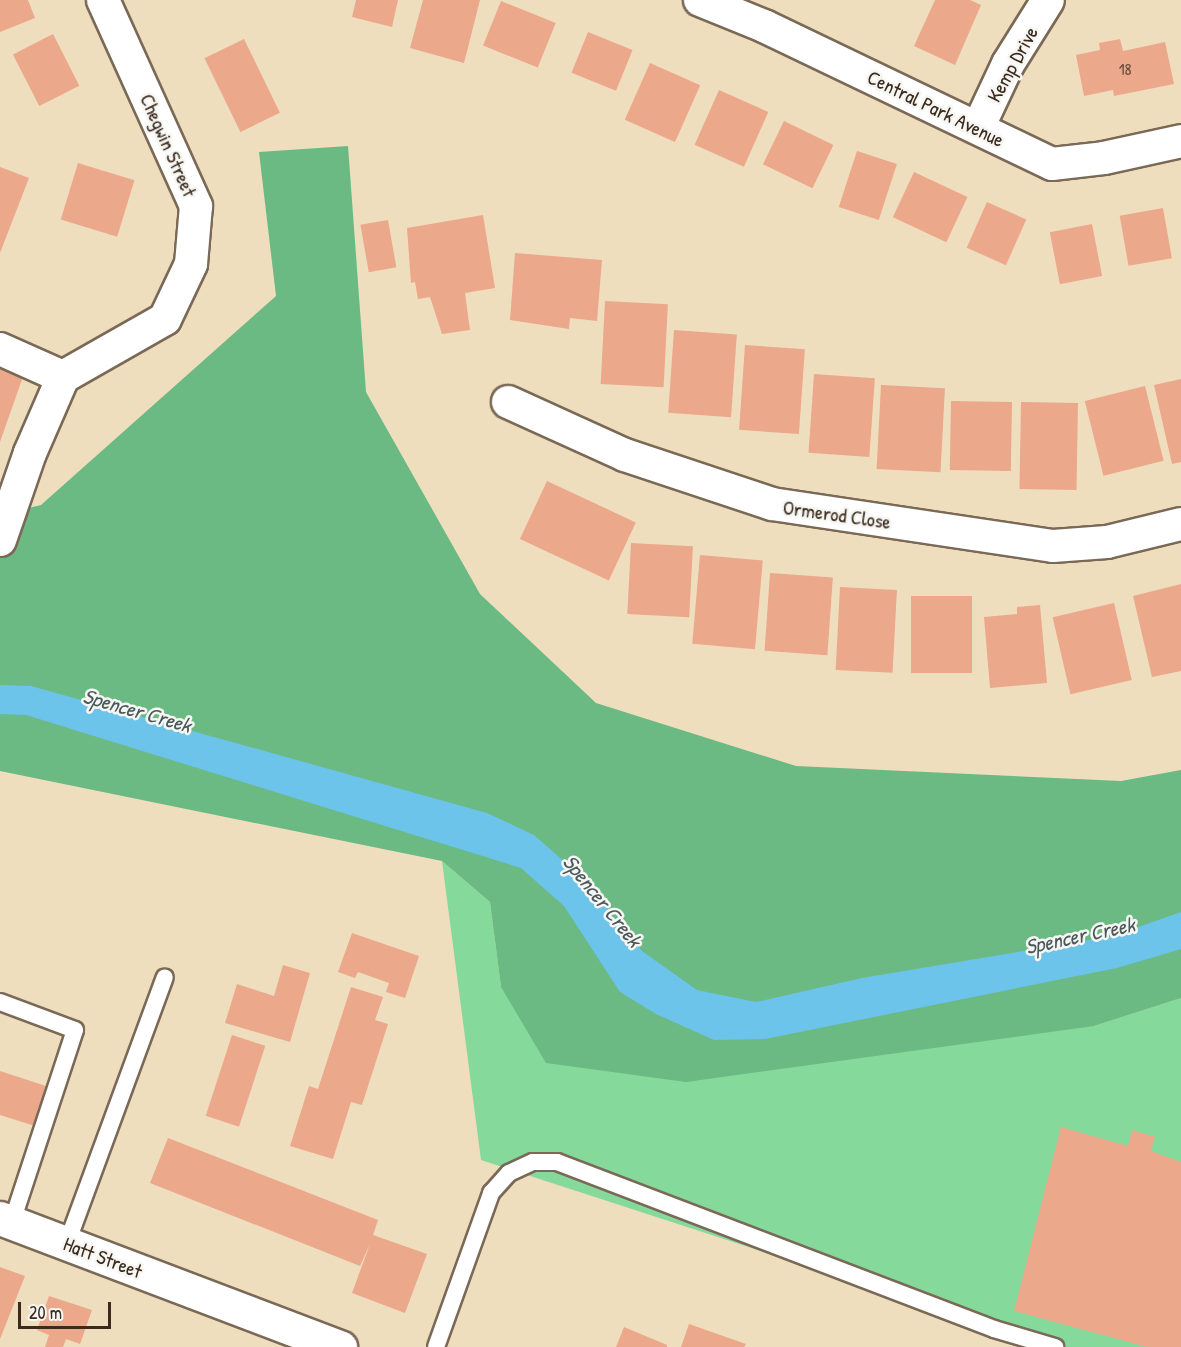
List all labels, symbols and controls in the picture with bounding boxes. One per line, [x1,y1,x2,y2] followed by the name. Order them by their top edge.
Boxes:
[981,22,1043,106] street label: Kemp Drive
[1119,59,1131,79] house number: 18
[864,65,1008,151] street label: Central Park Avenue
[136,90,202,200] street label: Chegwin Street
[782,495,892,533] street label: Ormerod Close
[80,684,194,738] water label: Spencer Creek
[557,850,647,952] water label: Spencer Creek
[1023,912,1137,960] water label: Spencer Creek
[60,1231,146,1283] street label: Hatt Street
[21,1290,114,1328] scale bar
[29,1300,62,1325] text: 20 m

